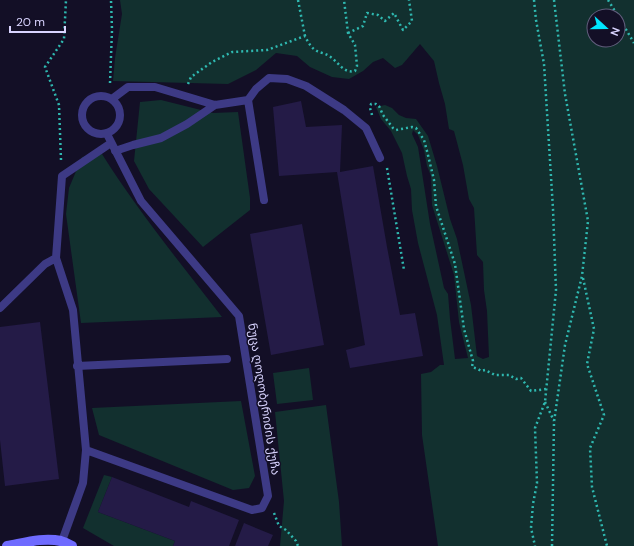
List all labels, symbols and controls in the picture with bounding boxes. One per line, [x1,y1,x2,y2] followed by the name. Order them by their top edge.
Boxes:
[10,8,65,34] scale bar
[586,8,626,48] north arrow
[16,14,45,30] text: 20 m
[607,25,623,38] text: N
[244,322,284,476] street label: ნუცა ღოღობერიძის ქუჩა

